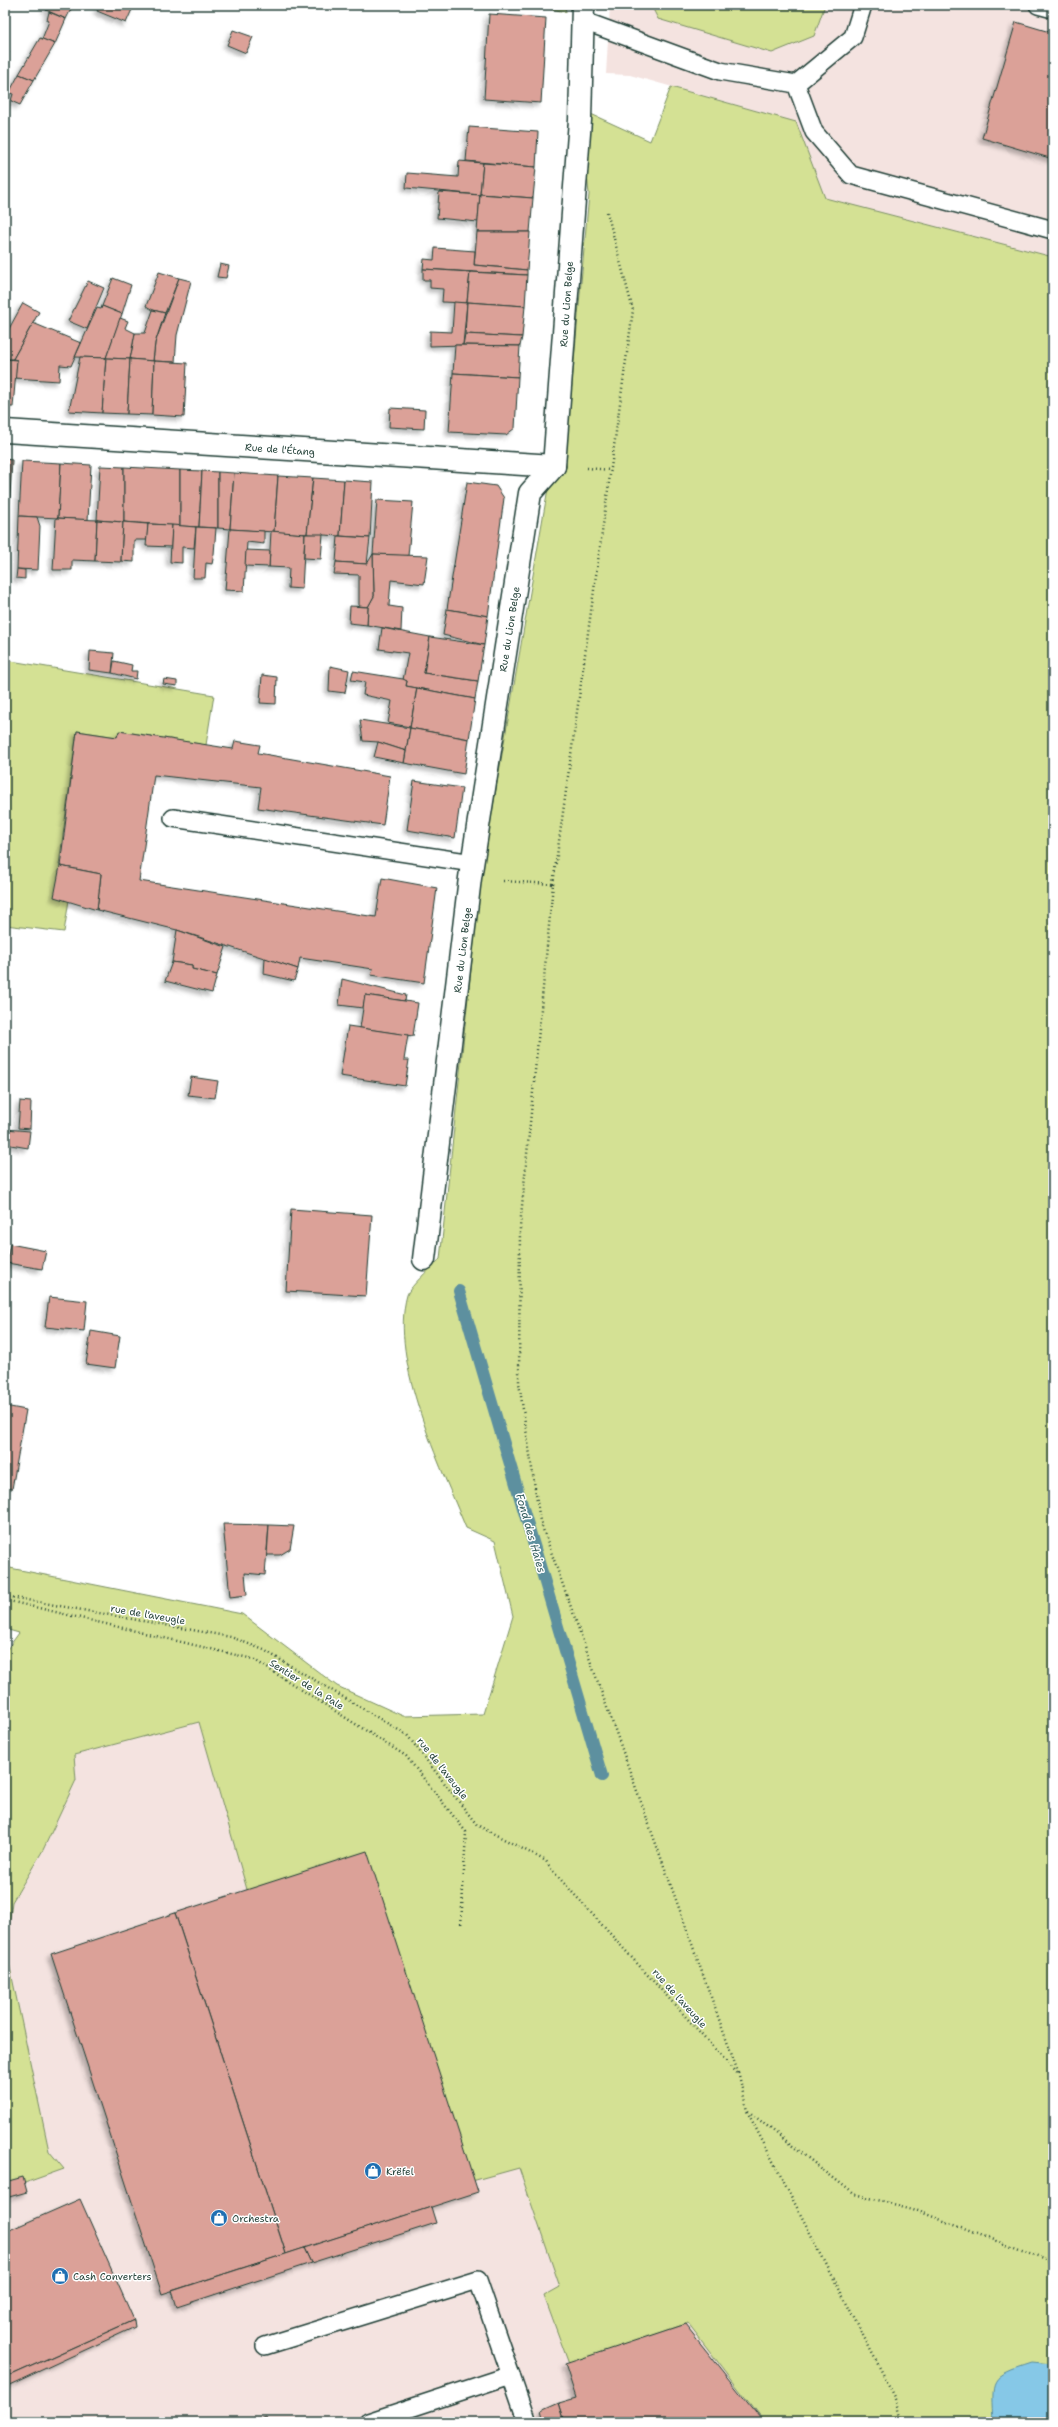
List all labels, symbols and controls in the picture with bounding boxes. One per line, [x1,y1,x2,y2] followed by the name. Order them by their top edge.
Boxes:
[557,260,576,348] street label: Rue du Lion Belge
[245,441,315,458] street label: Rue de l'Étang
[496,585,523,673] street label: Rue du Lion Belge
[451,906,474,994] street label: Rue du Lion Belge
[512,1492,549,1574] water label: Fond des Haies
[110,1602,187,1628] street label: rue de l'aveugle
[267,1656,347,1713] street label: Sentier de la Pale
[414,1734,471,1802] street label: rue de l'aveugle
[649,1966,710,2031] street label: rue de l'aveugle
[363,2161,383,2181] shop icon: Krëfel
[386,2165,414,2178] place label: Krëfel
[209,2208,229,2228] shop icon: Orchestra
[232,2212,280,2225] place label: Orchestra
[50,2266,70,2286] shop icon: Cash Converters
[73,2270,152,2283] place label: Cash Converters

